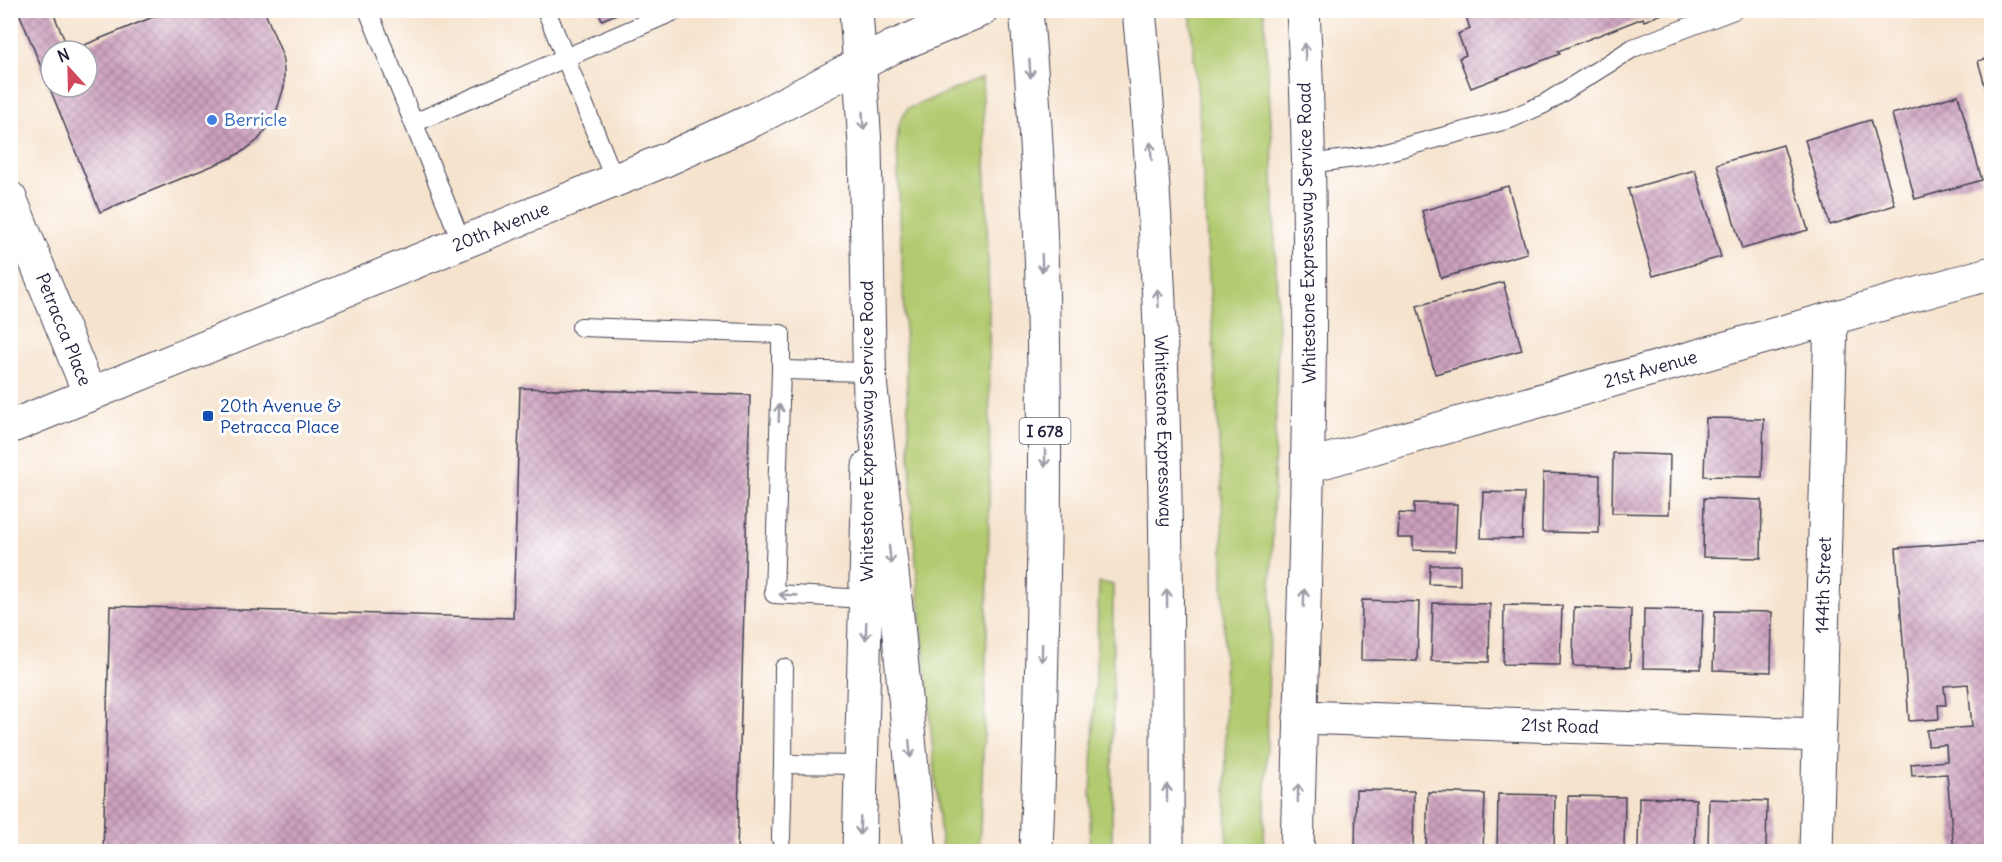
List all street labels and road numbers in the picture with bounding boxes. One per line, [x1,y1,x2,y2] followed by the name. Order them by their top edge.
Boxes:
[1292,82,1321,384] street label: Whitestone Expressway Service Road
[449,196,553,257] street label: 20th Avenue
[31,270,97,389] street label: Petracca Place
[855,280,878,582] street label: Whitestone Expressway Service Road
[1149,335,1178,528] street label: Whitestone Expressway
[1601,345,1700,393] street label: 21st Avenue
[1020,418,1070,444] road number: I 678
[1810,536,1836,634] street label: 144th Street
[1521,713,1600,738] street label: 21st Road

